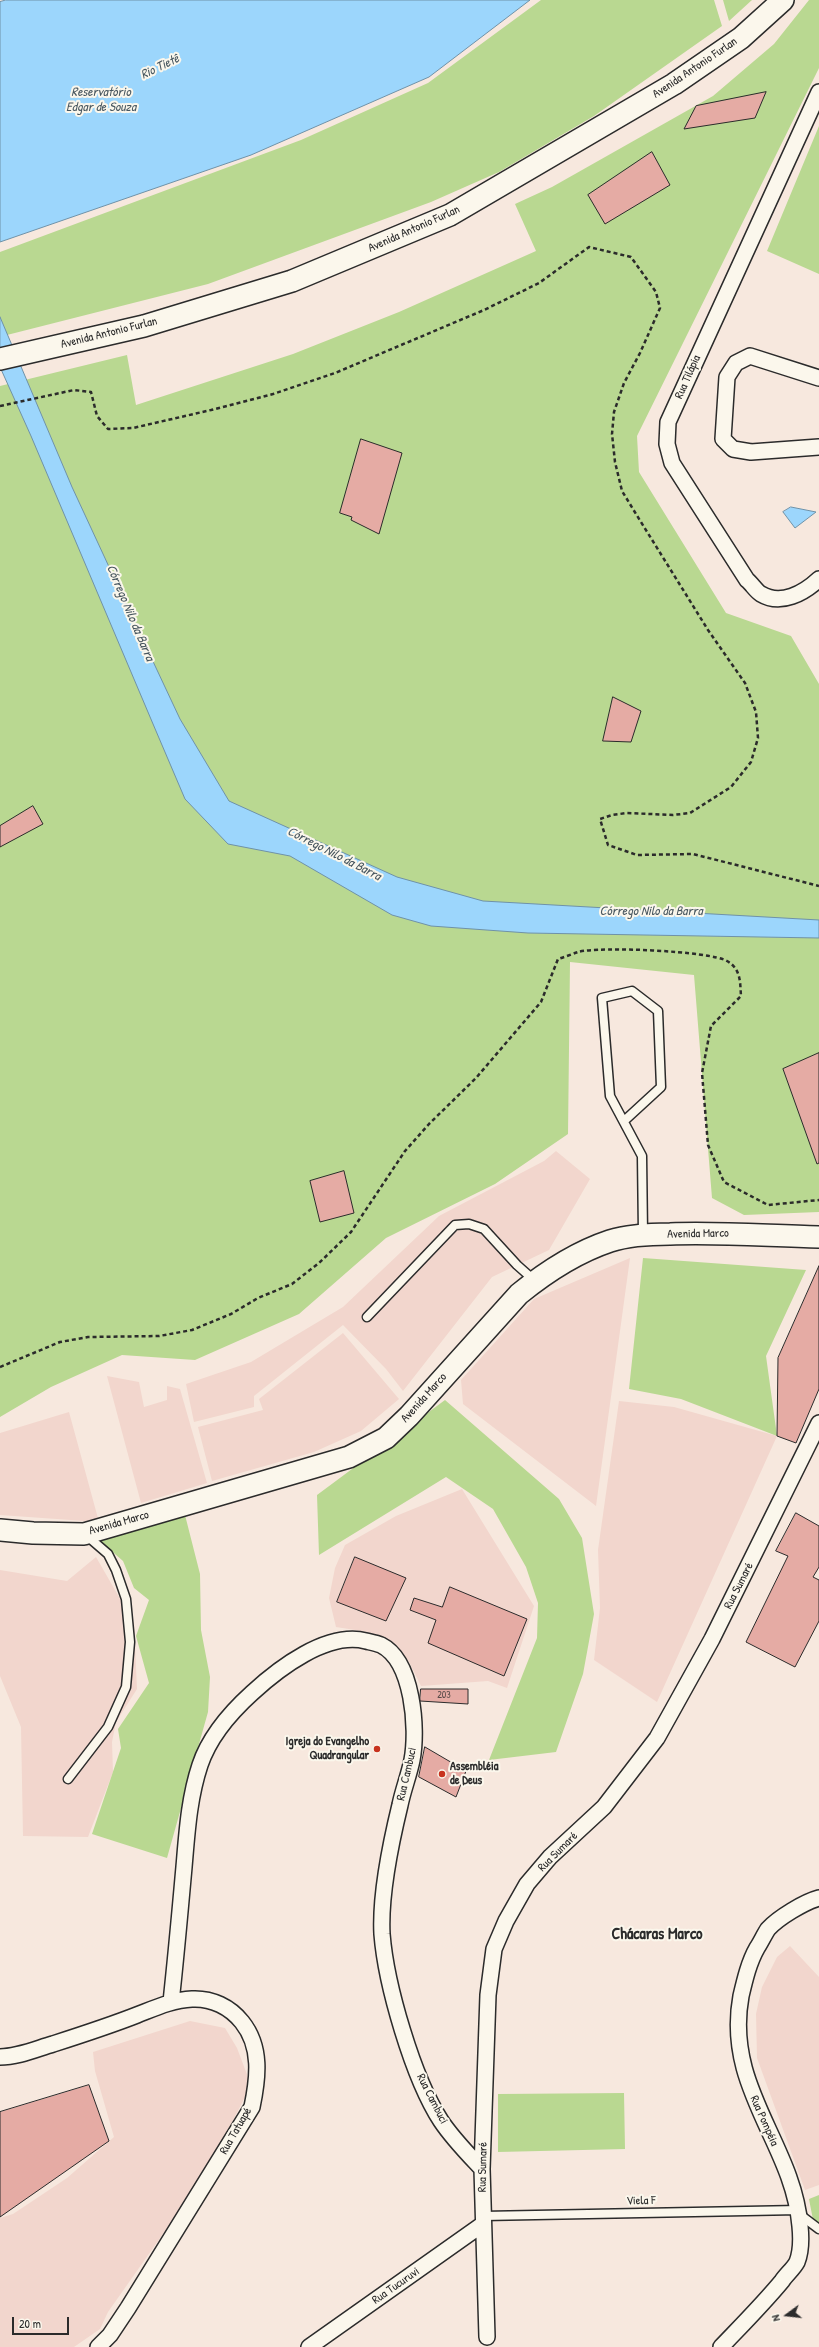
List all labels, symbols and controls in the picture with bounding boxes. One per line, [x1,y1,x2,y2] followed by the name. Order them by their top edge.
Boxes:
[650,34,740,102] street label: Avenida Antonio Furlan
[138,51,182,83] water label: Rio Tietê
[66,85,136,116] water label: Reservatório Edgar de Souza
[366,202,462,256] street label: Avenida Antonio Furlan
[59,314,159,352] street label: Avenida Antonio Furlan
[672,353,704,401] street label: Rua Tilápia
[103,563,157,663] water label: Córrego Nilo da Barra
[285,824,383,884] water label: Córrego Nilo da Barra
[599,904,703,920] water label: Córrego Nilo da Barra
[667,1226,729,1242] street label: Avenida Marco
[398,1370,450,1426] street label: Avenida Marco
[87,1508,151,1538] street label: Avenida Marco
[721,1560,757,1612] street label: Rua Sumaré
[437,1689,451,1701] house number: 203
[285,1735,369,1763] place label: Igreja do Evangelho Quadrangular
[372,1744,382,1754] marker: Igreja do Evangelho Quadrangular
[394,1746,420,1802] street label: Rua Cambuci
[450,1760,498,1788] place label: Assembléia de Deus
[437,1769,447,1779] marker: Assembléia de Deus
[535,1829,581,1875] street label: Rua Sumaré
[611,1925,703,1945] district label: Chácaras Marco
[413,2072,451,2126] street label: Rua Cambuci
[746,2094,782,2148] street label: Rua Pompéia
[217,2105,255,2157] street label: Rua Tatuapé
[475,2142,491,2192] street label: Rua Sumaré
[626,2194,656,2208] street label: Viela F
[370,2264,422,2308] street label: Rua Tucuruvi
[767,2295,807,2335] north arrow
[14,2309,71,2335] scale bar
[768,2313,783,2323] text: N
[19,2315,41,2332] text: 20 m

